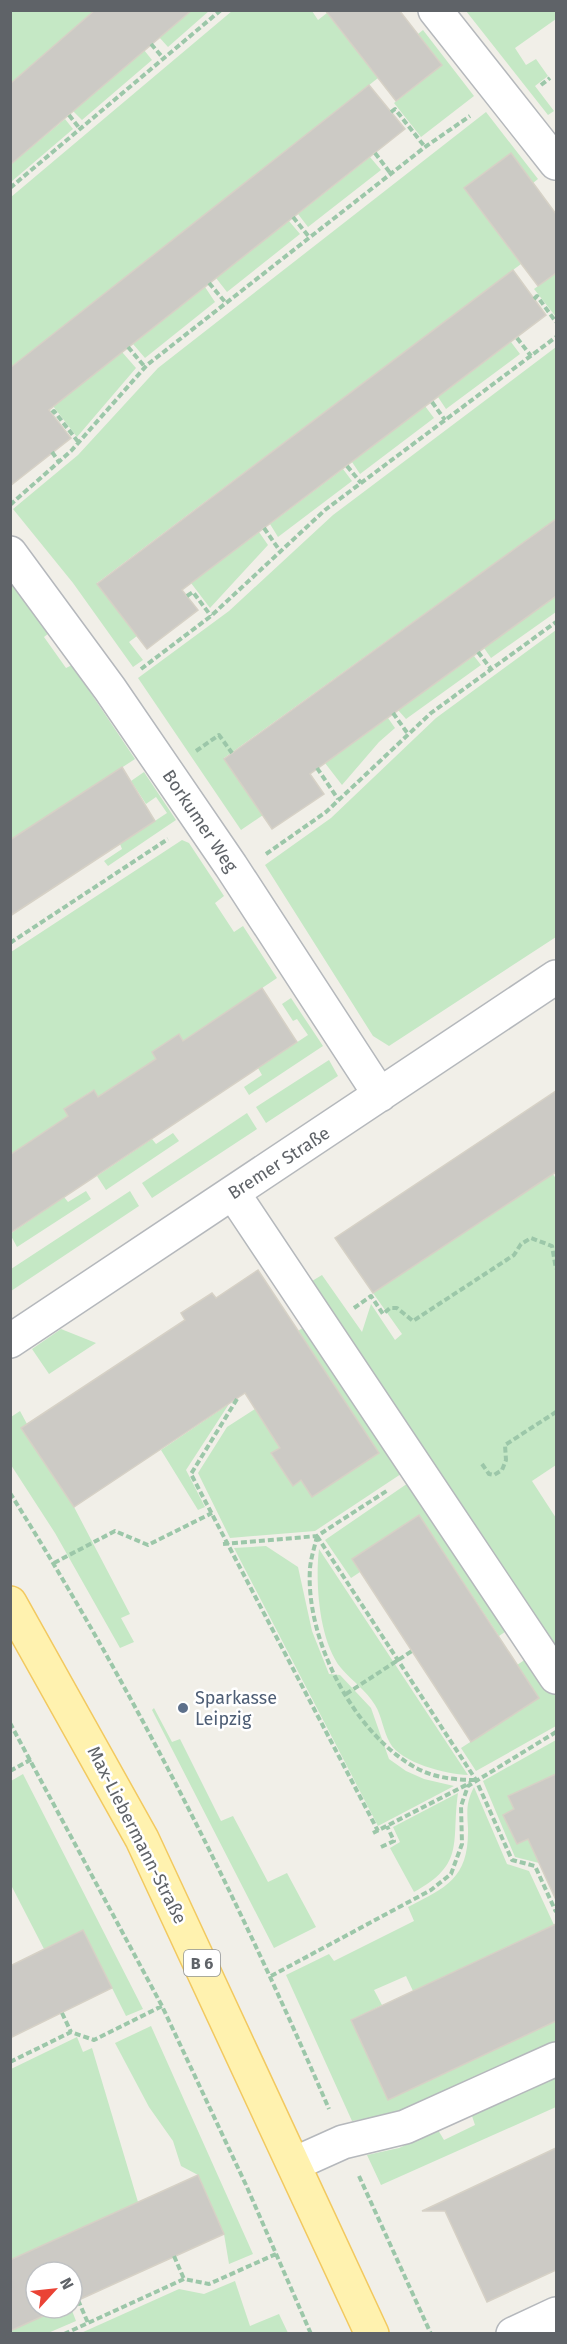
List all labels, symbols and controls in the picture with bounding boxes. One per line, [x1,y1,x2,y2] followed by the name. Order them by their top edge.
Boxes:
[158,766,243,877] street label: Borkumer Weg
[224,1122,334,1204] street label: Bremer Straße
[195,1687,277,1730] place label: Sparkasse Leipzig
[176,1701,190,1715] marker: Sparkasse Leipzig
[83,1743,191,1927] street label: Max-Liebermann-Straße
[184,1950,220,1976] road number: B 6
[24,2260,84,2320] north arrow
[56,2274,78,2292] text: N

